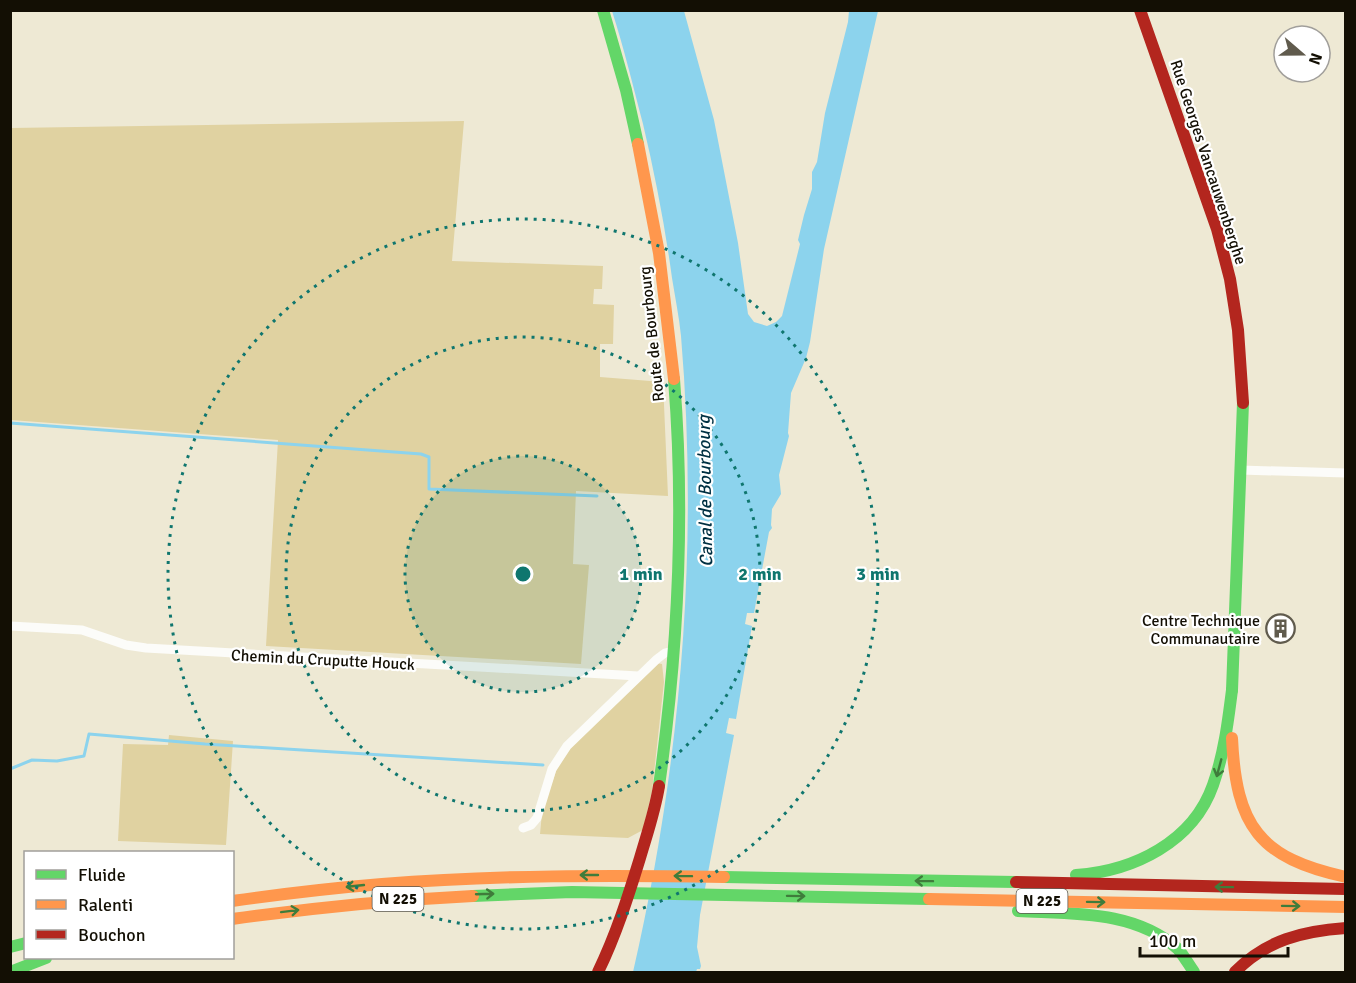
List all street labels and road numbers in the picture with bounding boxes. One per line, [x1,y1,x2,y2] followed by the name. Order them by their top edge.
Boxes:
[1165,57,1251,267] street label: Rue Georges Vancauwenberghe
[635,265,669,402] street label: Route de Bourbourg
[231,645,415,675] street label: Chemin du Cruputte Houck
[372,887,424,911] road number: N 225
[1016,889,1068,913] road number: N 225

